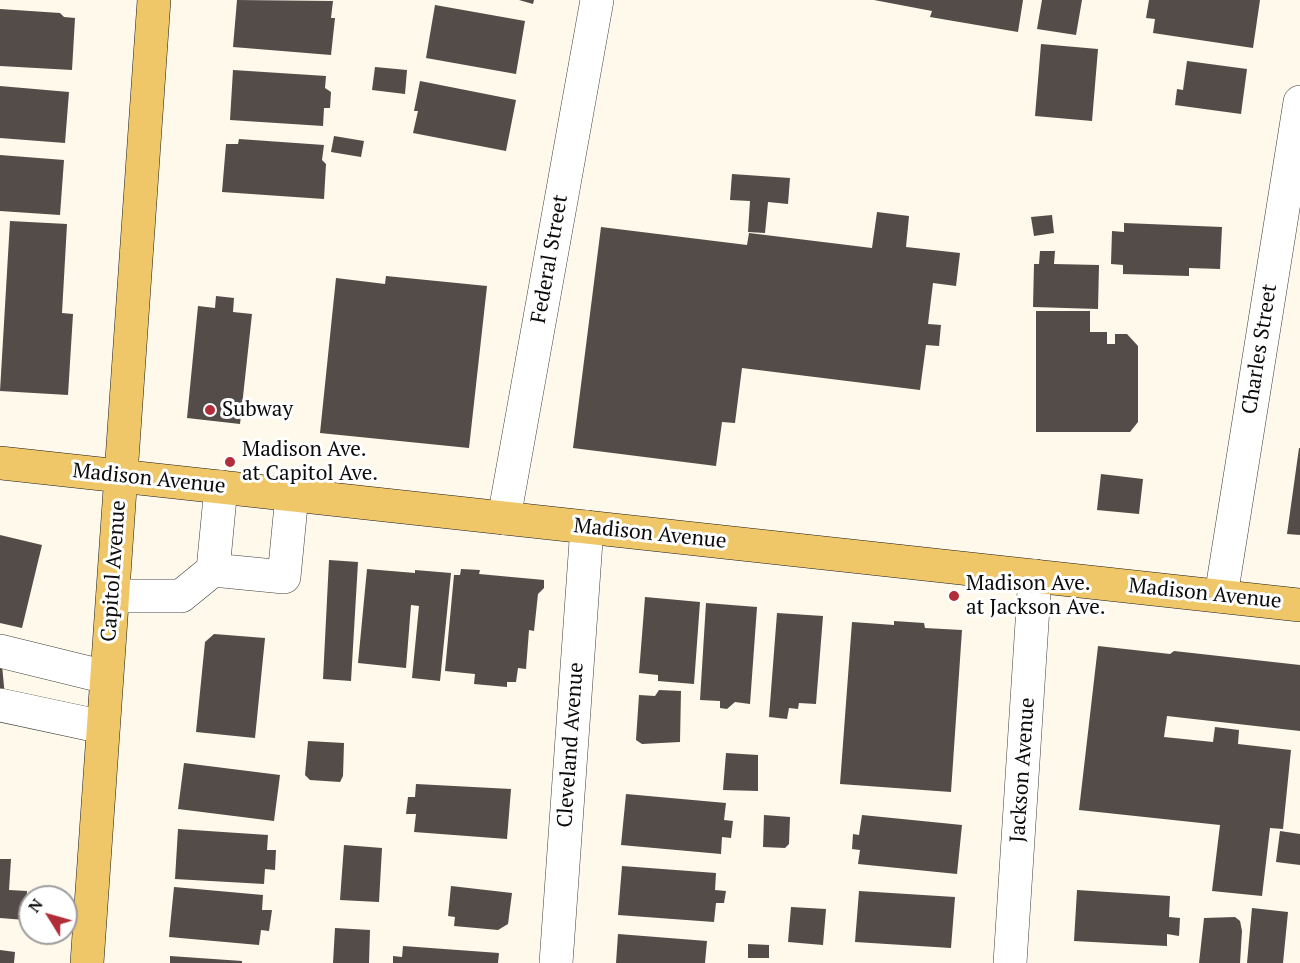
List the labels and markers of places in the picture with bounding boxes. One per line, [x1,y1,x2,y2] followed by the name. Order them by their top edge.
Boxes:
[222,397,293,423] place label: Subway
[203,403,217,417] marker: Subway
[242,437,378,487] place label: Madison Ave. at Capitol Ave.
[223,455,237,469] marker: Madison Ave. at Capitol Ave.
[966,571,1106,621] place label: Madison Ave. at Jackson Ave.
[947,589,961,603] marker: Madison Ave. at Jackson Ave.

